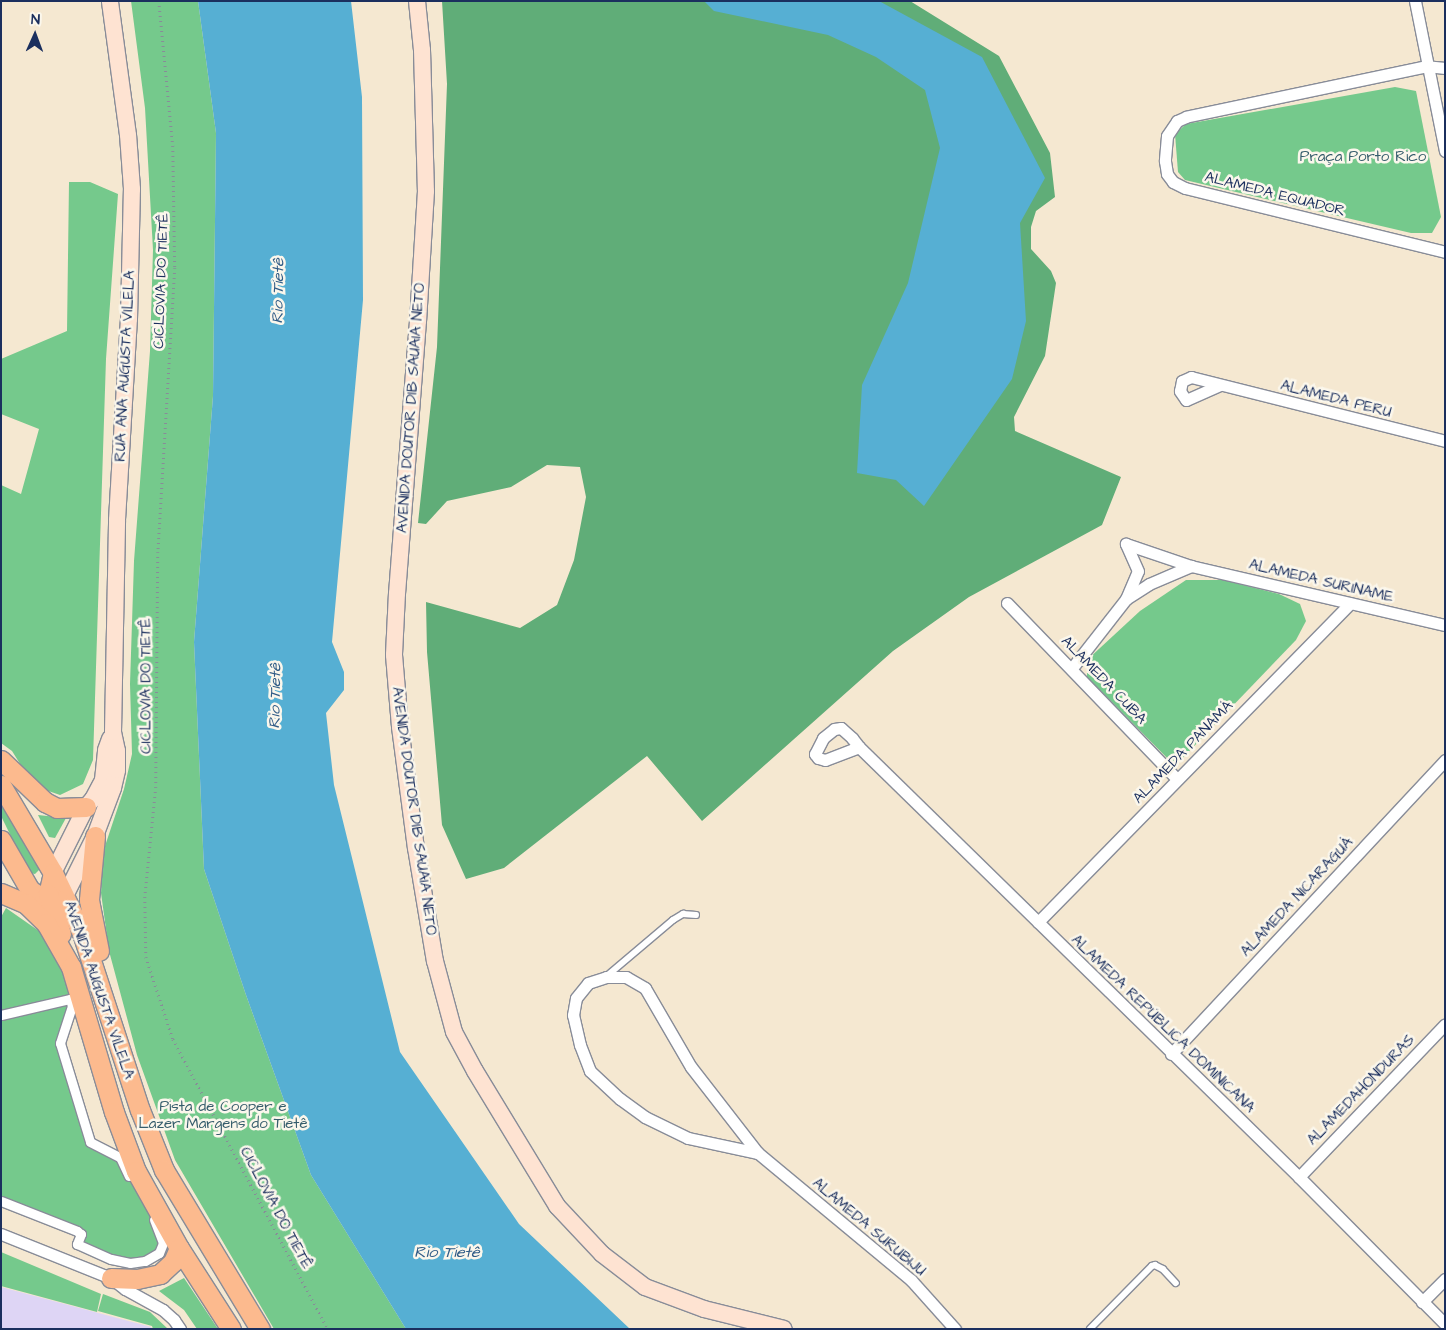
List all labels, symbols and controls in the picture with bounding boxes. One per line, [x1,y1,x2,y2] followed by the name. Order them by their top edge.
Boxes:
[10,10,60,60] north arrow
[31,10,40,30] text: N
[1300,148,1426,166] park label: Praça Porto Rico
[1203,168,1347,220] street label: ALAMEDA EQUADOR
[150,213,172,349] street label: CICLOVIA DO TIETÊ
[268,258,288,324] water label: Rio Tietê
[111,270,139,462] street label: RUA ANA AUGUSTA VILELA
[393,282,429,534] street label: AVENIDA DOUTOR DIB SAUAIA NETO
[1279,377,1393,421] street label: ALAMEDA PERU
[1247,556,1395,606] street label: ALAMEDA SURINAME
[137,618,155,754] street label: CICLOVIA DO TIETÊ
[1057,632,1151,728] street label: ALAMEDA CUBA
[265,663,285,729] water label: Rio Tietê
[388,686,440,936] street label: AVENIDA DOUTOR DIB SAUAIA NETO
[1129,697,1237,807] street label: ALAMEDA PANAMÁ
[1237,834,1357,960] street label: ALAMEDA NICARAGUÁ
[60,899,138,1081] street label: AVENIDA AUGUSTA VILELA
[1067,931,1259,1117] street label: ALAMEDA REPÚBLICA DOMINICANA
[1304,1031,1418,1149] street label: ALAMEDAHONDURAS
[138,1097,308,1132] park label: Pista de Cooper e Lazer Margens do Tietê
[236,1144,316,1272] street label: CICLOVIA DO TIETÊ
[809,1174,929,1280] street label: ALAMEDA SURUBIJU
[414,1242,480,1262] water label: Rio Tietê

